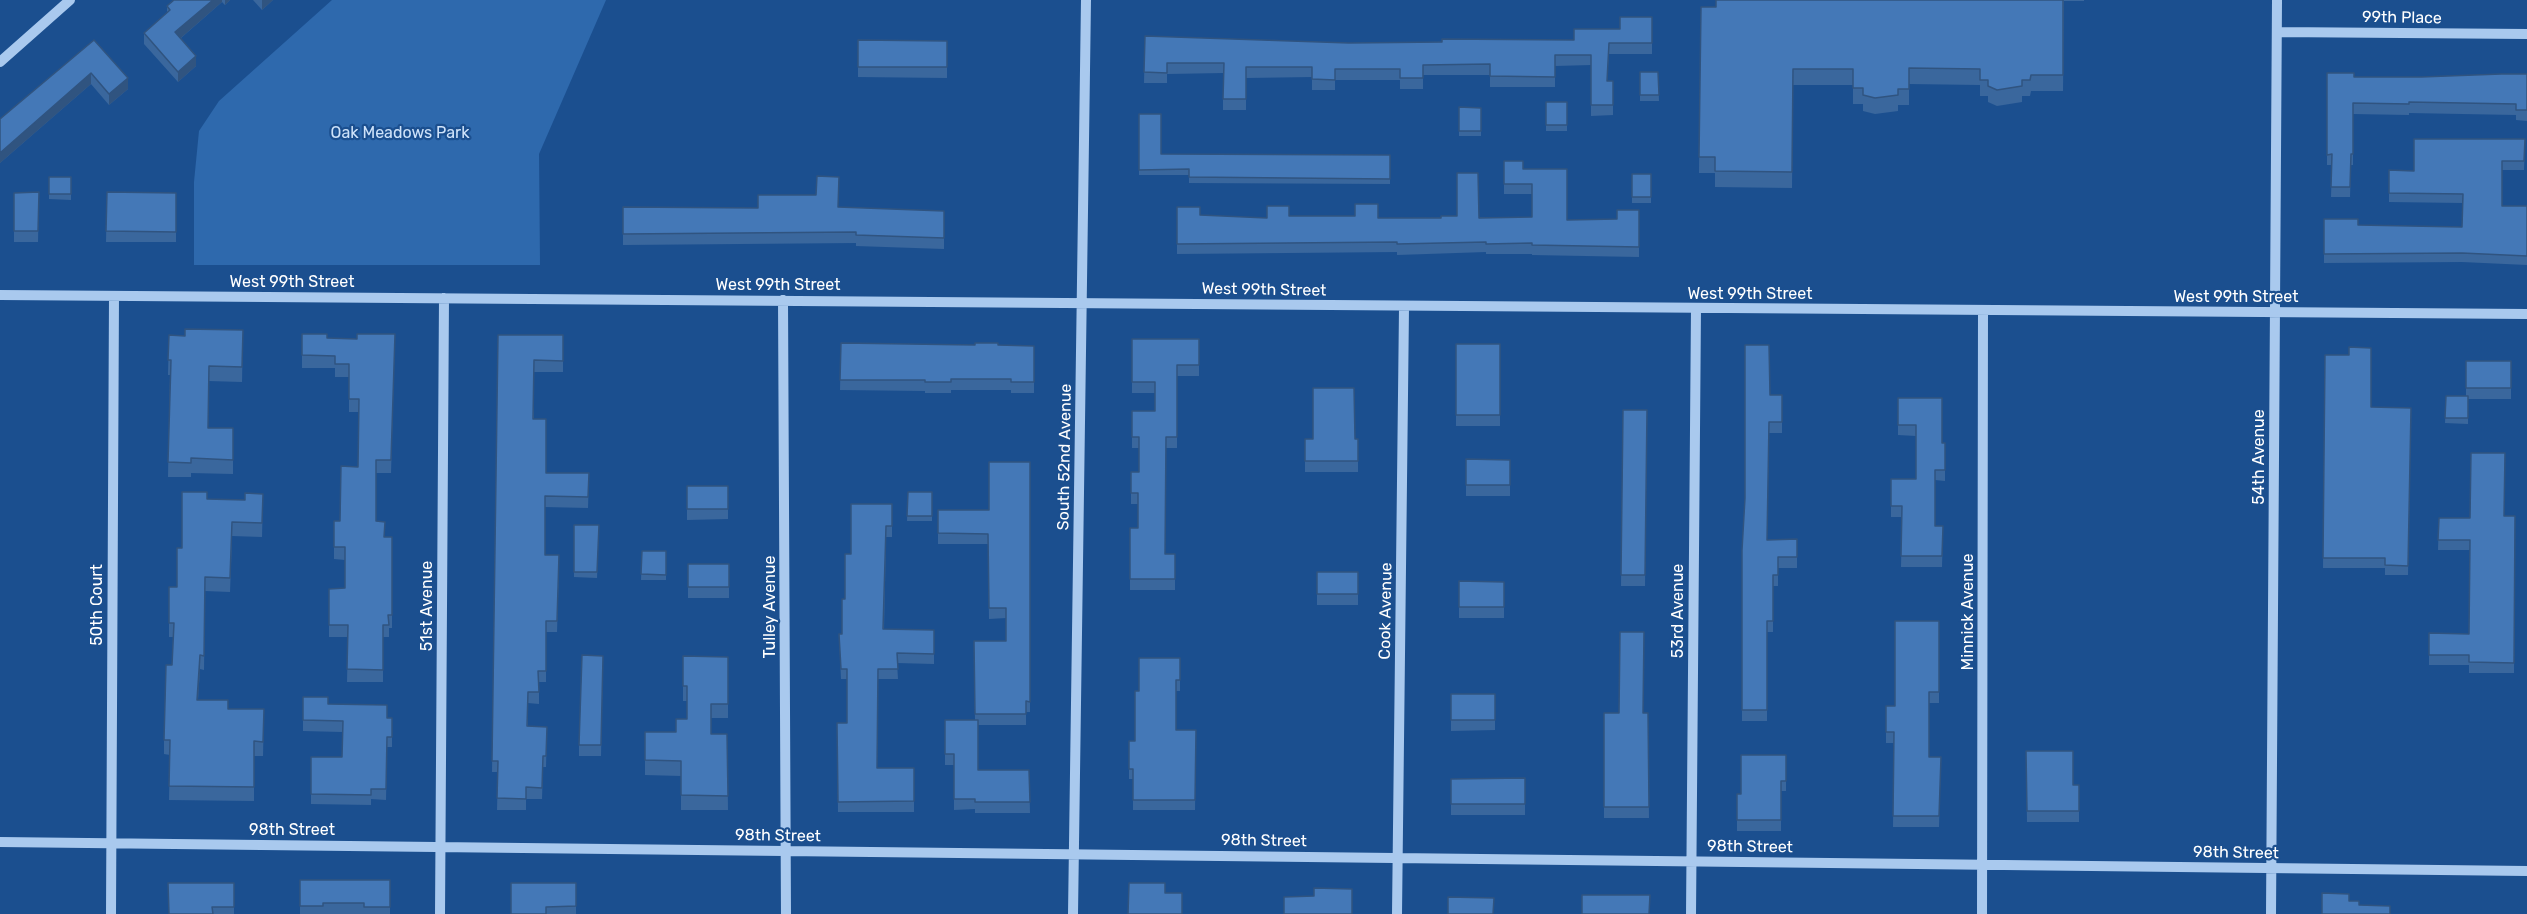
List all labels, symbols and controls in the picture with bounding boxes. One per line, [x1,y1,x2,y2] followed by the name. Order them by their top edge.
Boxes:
[2362,8,2442,28] street label: 99th Place
[331,123,469,143] park label: Oak Meadows Park
[230,272,354,292] street label: West 99th Street
[716,275,840,295] street label: West 99th Street
[1201,279,1327,301] street label: West 99th Street
[1688,284,1812,304] street label: West 99th Street
[2174,287,2298,307] street label: West 99th Street
[1054,383,1076,531] street label: South 52nd Avenue
[2249,409,2269,505] street label: 54th Avenue
[1958,554,1978,670] street label: Minnick Avenue
[760,556,780,658] street label: Tulley Avenue
[417,561,437,651] street label: 51st Avenue
[1376,562,1396,660] street label: Cook Avenue
[87,564,107,646] street label: 50th Court
[1668,564,1688,658] street label: 53rd Avenue
[249,820,335,840] street label: 98th Street
[735,826,821,846] street label: 98th Street
[1221,831,1307,851] street label: 98th Street
[1707,837,1793,857] street label: 98th Street
[2193,843,2279,863] street label: 98th Street

